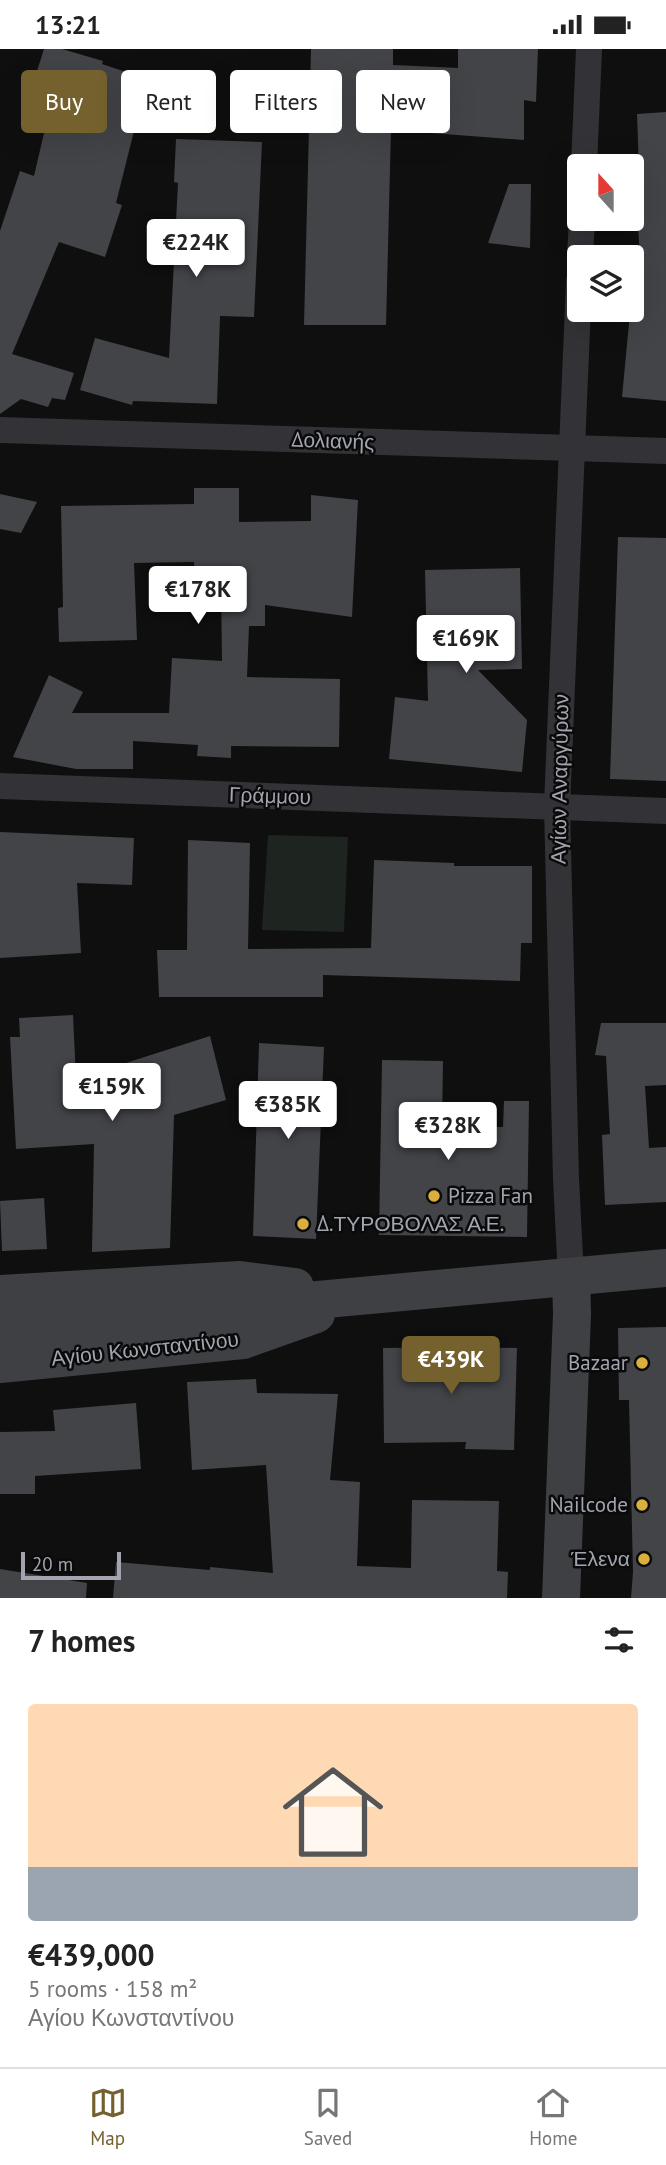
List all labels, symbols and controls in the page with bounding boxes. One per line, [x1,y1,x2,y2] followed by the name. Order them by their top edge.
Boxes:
[35,8,101,41] text: 13:21
[21,70,107,133] chip: Buy
[121,70,216,133] chip: Rent
[230,70,342,133] chip: Filters
[356,70,450,133] chip: New
[567,154,644,231] north arrow
[567,154,644,322] map controls
[147,219,245,279] pin: €224K
[163,227,229,256] text: €224K
[567,245,644,322] button: layers
[291,426,375,455] street label: Δολιανής
[149,567,247,626] pin: €178K
[165,574,231,603] text: €178K
[417,615,515,675] pin: €169K
[433,623,499,652] text: €169K
[545,694,574,864] street label: Αγίων Αναργύρων
[229,781,311,810] street label: Γράμμου
[63,1063,161,1123] pin: €159K
[79,1071,145,1100] text: €159K
[239,1081,337,1141] pin: €385K
[255,1089,321,1118] text: €385K
[399,1103,497,1162] pin: €328K
[415,1110,481,1139] text: €328K
[448,1182,533,1209] place label: Pizza Fan
[426,1188,442,1204] marker: Pizza Fan
[317,1210,504,1237] place label: Δ.ΤΥΡΟΒΟΛΑΣ Α.Ε.
[295,1216,311,1232] marker: Δ.ΤΥΡΟΒΟΛΑΣ Α.Ε.
[50,1325,240,1372] street label: Αγίου Κωνσταντίνου
[402,1337,500,1396] pin: €439K
[418,1344,484,1373] text: €439K
[568,1349,628,1376] place label: Bazaar
[634,1355,650,1371] marker: Bazaar
[549,1491,628,1518] place label: Nailcode
[634,1497,650,1513] marker: Nailcode
[570,1545,630,1572] place label: Έλενα
[21,1549,121,1581] scale bar
[636,1551,652,1567] marker: Έλενα
[32,1552,73,1576] text: 20 m
[28,1621,136,1660] text: 7 homes
[600,1621,638,1659] icon: filters
[270,1749,396,1875] icon: home
[28,1935,155,1974] text: €439,000
[28,1974,197,2003] text: 5 rooms · 158 m²
[28,2003,234,2032] text: Αγίου Κωνσταντίνου
[89,2084,127,2150] tab: Map
[304,2084,352,2150] tab: Saved
[529,2084,577,2150] tab: Home

